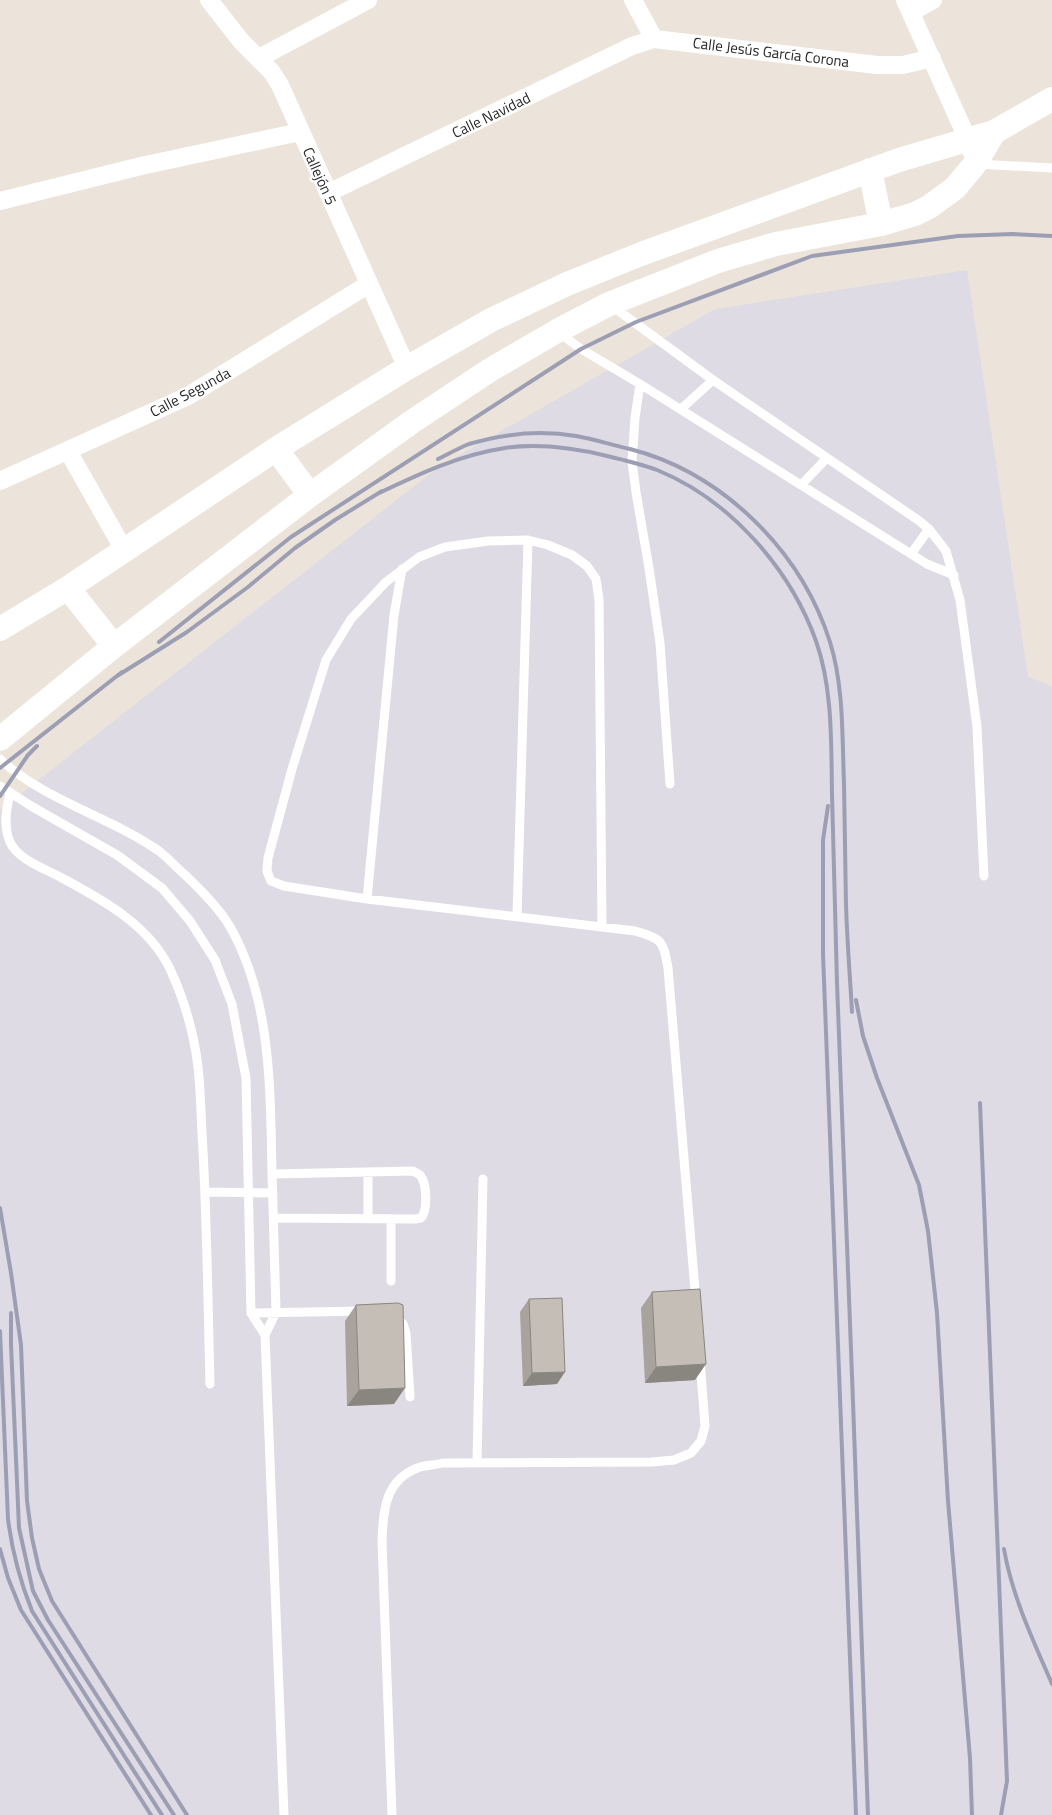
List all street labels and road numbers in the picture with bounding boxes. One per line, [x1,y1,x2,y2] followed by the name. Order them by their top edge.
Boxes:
[691,31,851,73] street label: Calle Jesús García Corona
[448,86,534,144] street label: Calle Navidad
[297,143,343,209] street label: Callejón 5
[146,361,235,423] street label: Calle Segunda

